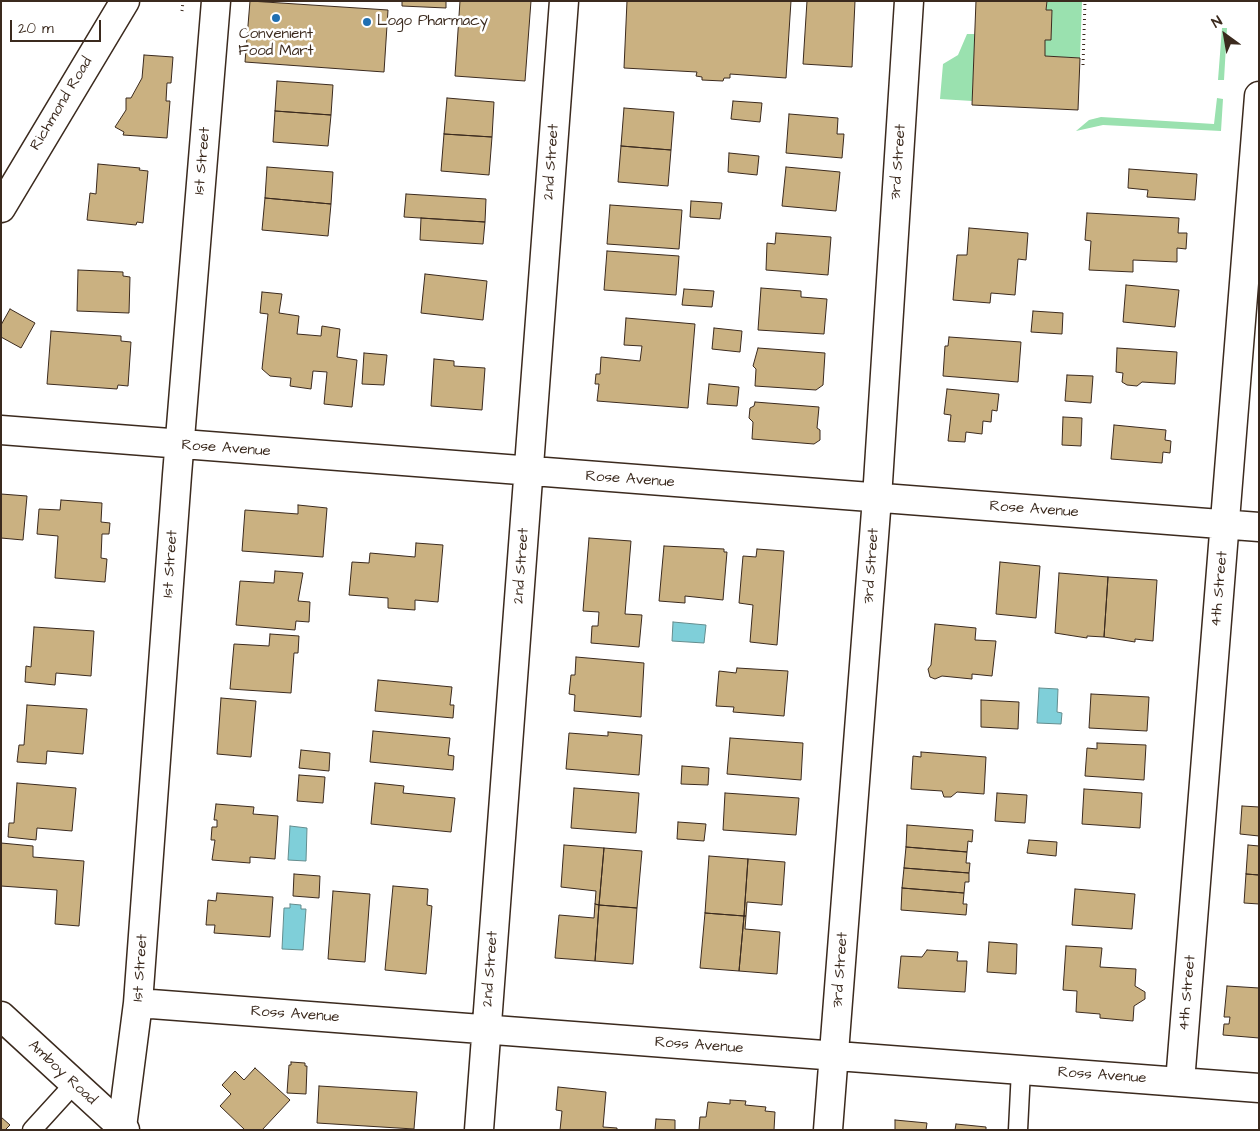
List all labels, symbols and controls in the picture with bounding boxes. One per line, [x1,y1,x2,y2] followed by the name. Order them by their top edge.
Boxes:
[12,10,104,42] scale bar
[1200,10,1250,60] north arrow
[1208,11,1226,33] text: N
[270,12,282,24] marker: Convenient Food Mart
[377,13,488,31] place label: Logo Pharmacy
[361,16,373,28] marker: Logo Pharmacy
[18,18,54,39] text: 20 m
[238,26,314,61] place label: Convenient Food Mart
[27,54,97,154] street label: Richmond Road
[540,123,564,201] street label: 2nd Street
[887,124,911,200] street label: 3rd Street
[191,126,215,196] street label: 1st Street
[181,437,271,461] street label: Rose Avenue
[585,468,675,492] street label: Rose Avenue
[989,498,1079,522] street label: Rose Avenue
[510,527,534,605] street label: 2nd Street
[860,528,884,604] street label: 3rd Street
[160,530,182,598] street label: 1st Street
[1208,550,1232,628] street label: 4th Street
[479,930,503,1008] street label: 2nd Street
[829,932,853,1008] street label: 3rd Street
[130,934,152,1002] street label: 1st Street
[1176,954,1200,1032] street label: 4th Street
[250,1003,340,1027] street label: Ross Avenue
[654,1034,744,1058] street label: Ross Avenue
[24,1037,100,1109] street label: Amboy Road
[1057,1064,1147,1088] street label: Ross Avenue

